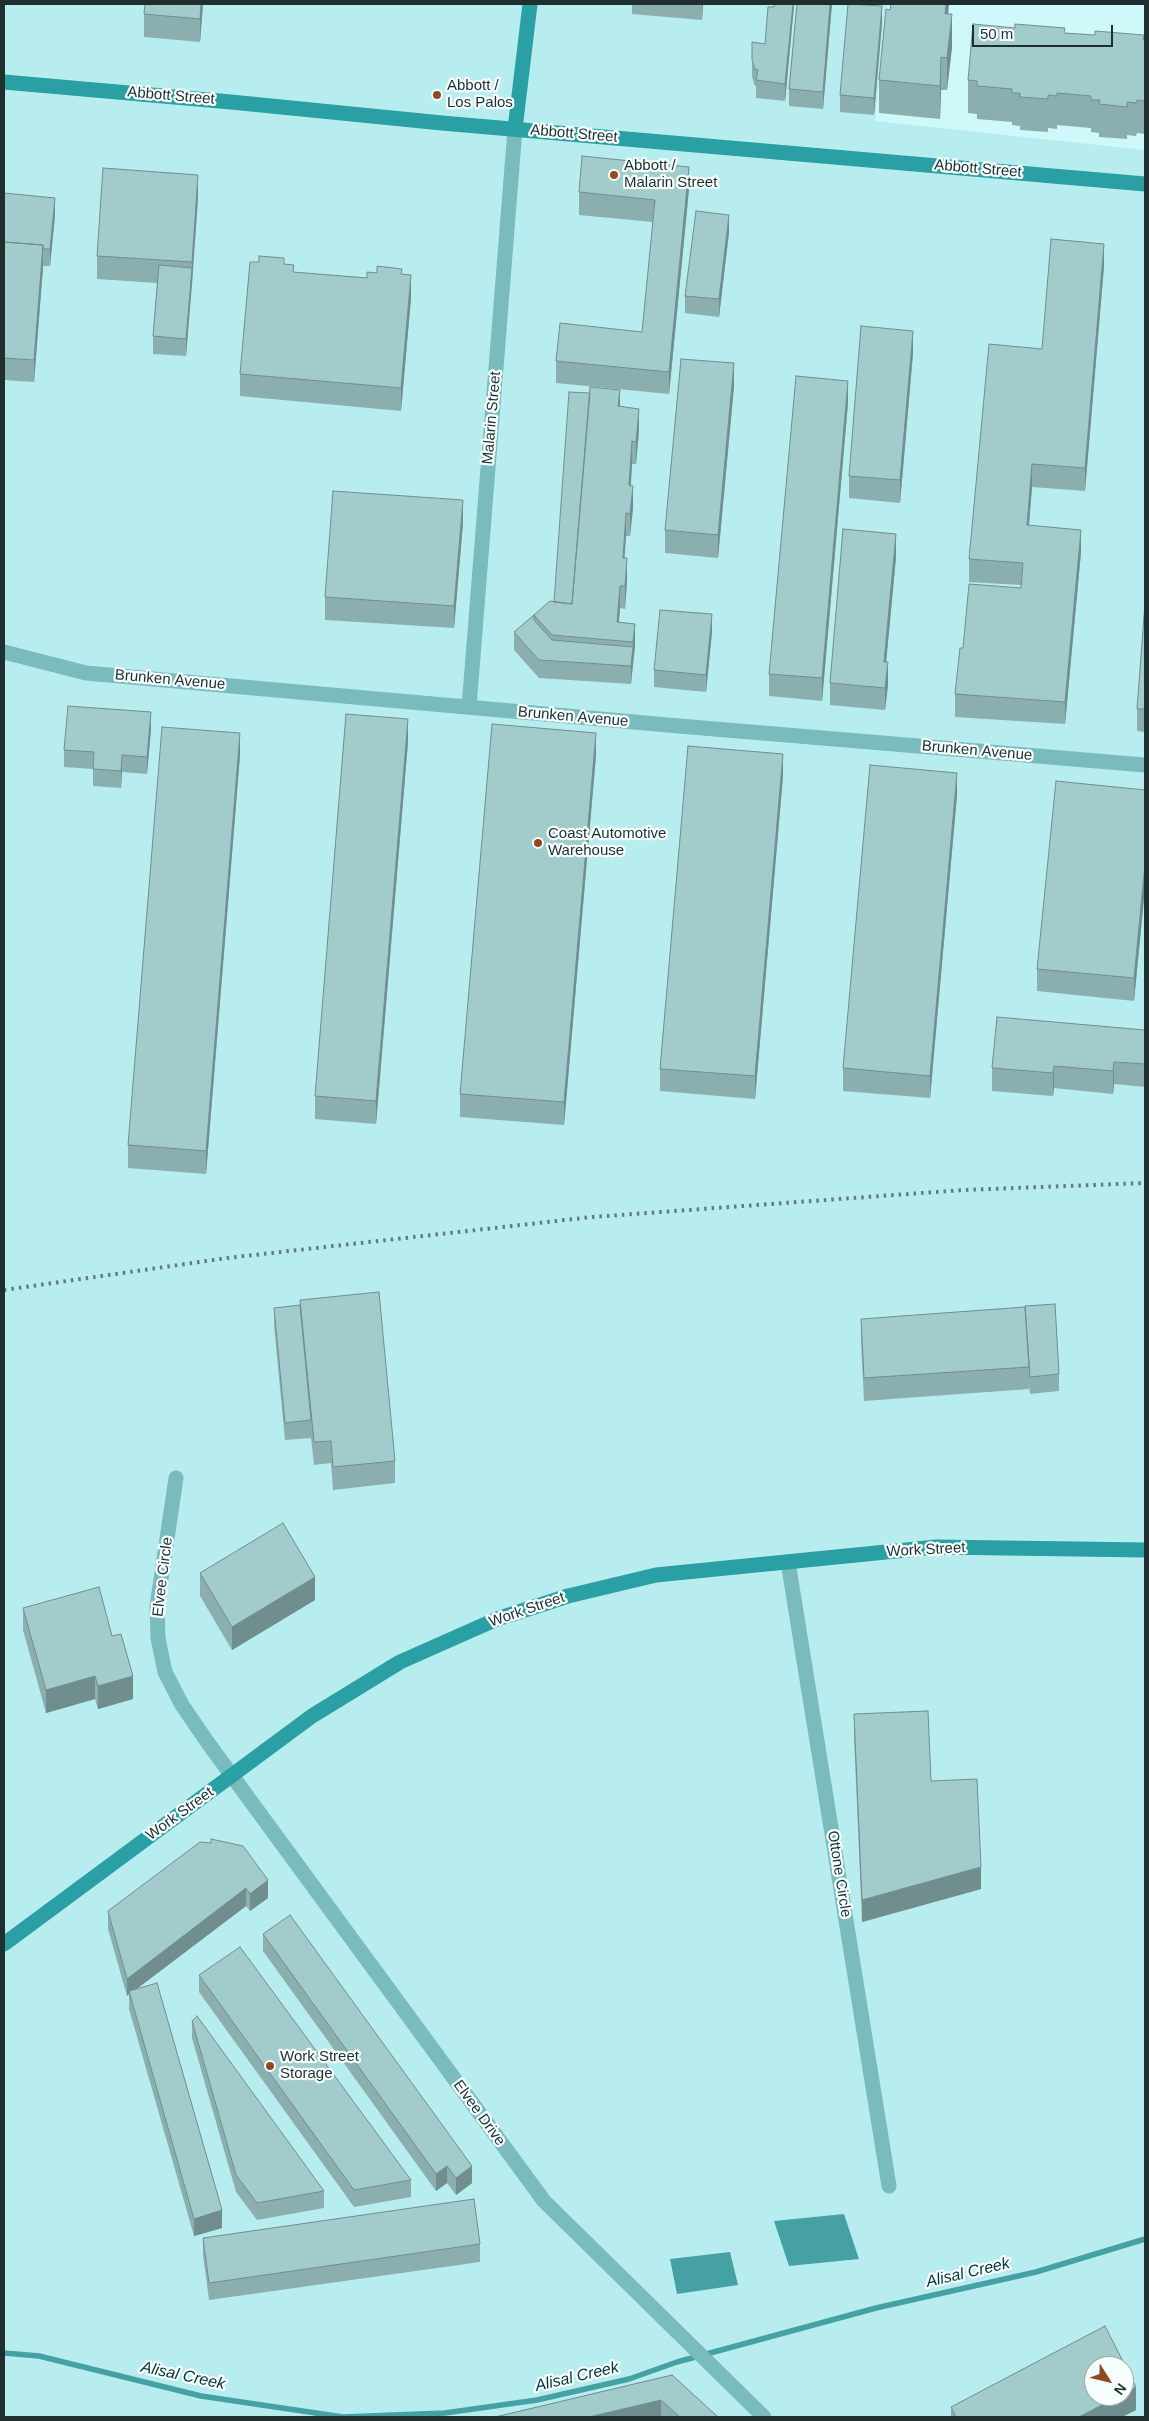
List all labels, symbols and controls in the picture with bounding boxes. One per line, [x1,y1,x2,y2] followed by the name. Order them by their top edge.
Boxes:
[974,15,1115,47] scale bar
[980,25,1013,42] text: 50 m
[447,77,513,112] place label: Abbott / Los Palos
[127,83,215,109] street label: Abbott Street
[431,89,443,101] marker: Abbott / Los Palos
[530,121,618,147] street label: Abbott Street
[934,156,1022,182] street label: Abbott Street
[624,157,717,192] place label: Abbott / Malarin Street
[608,169,620,181] marker: Abbott / Malarin Street
[479,371,505,465] street label: Malarin Street
[114,666,226,694] street label: Brunken Avenue
[517,703,629,731] street label: Brunken Avenue
[921,737,1033,765] street label: Brunken Avenue
[548,825,666,860] place label: Coast Automotive Warehouse
[532,837,544,849] marker: Coast Automotive Warehouse
[149,1536,177,1618] street label: Elvee Circle
[886,1539,966,1561] street label: Work Street
[487,1589,567,1631] street label: Work Street
[143,1784,217,1844] street label: Work Street
[823,1829,855,1919] street label: Ottone Circle
[280,2048,359,2083] place label: Work Street Storage
[264,2060,276,2072] marker: Work Street Storage
[449,2077,509,2149] street label: Elvee Drive
[924,2254,1012,2292] water label: Alisal Creek
[1084,2356,1134,2406] north arrow
[139,2358,227,2394] water label: Alisal Creek
[533,2358,621,2396] water label: Alisal Creek
[1111,2380,1130,2398] text: N

